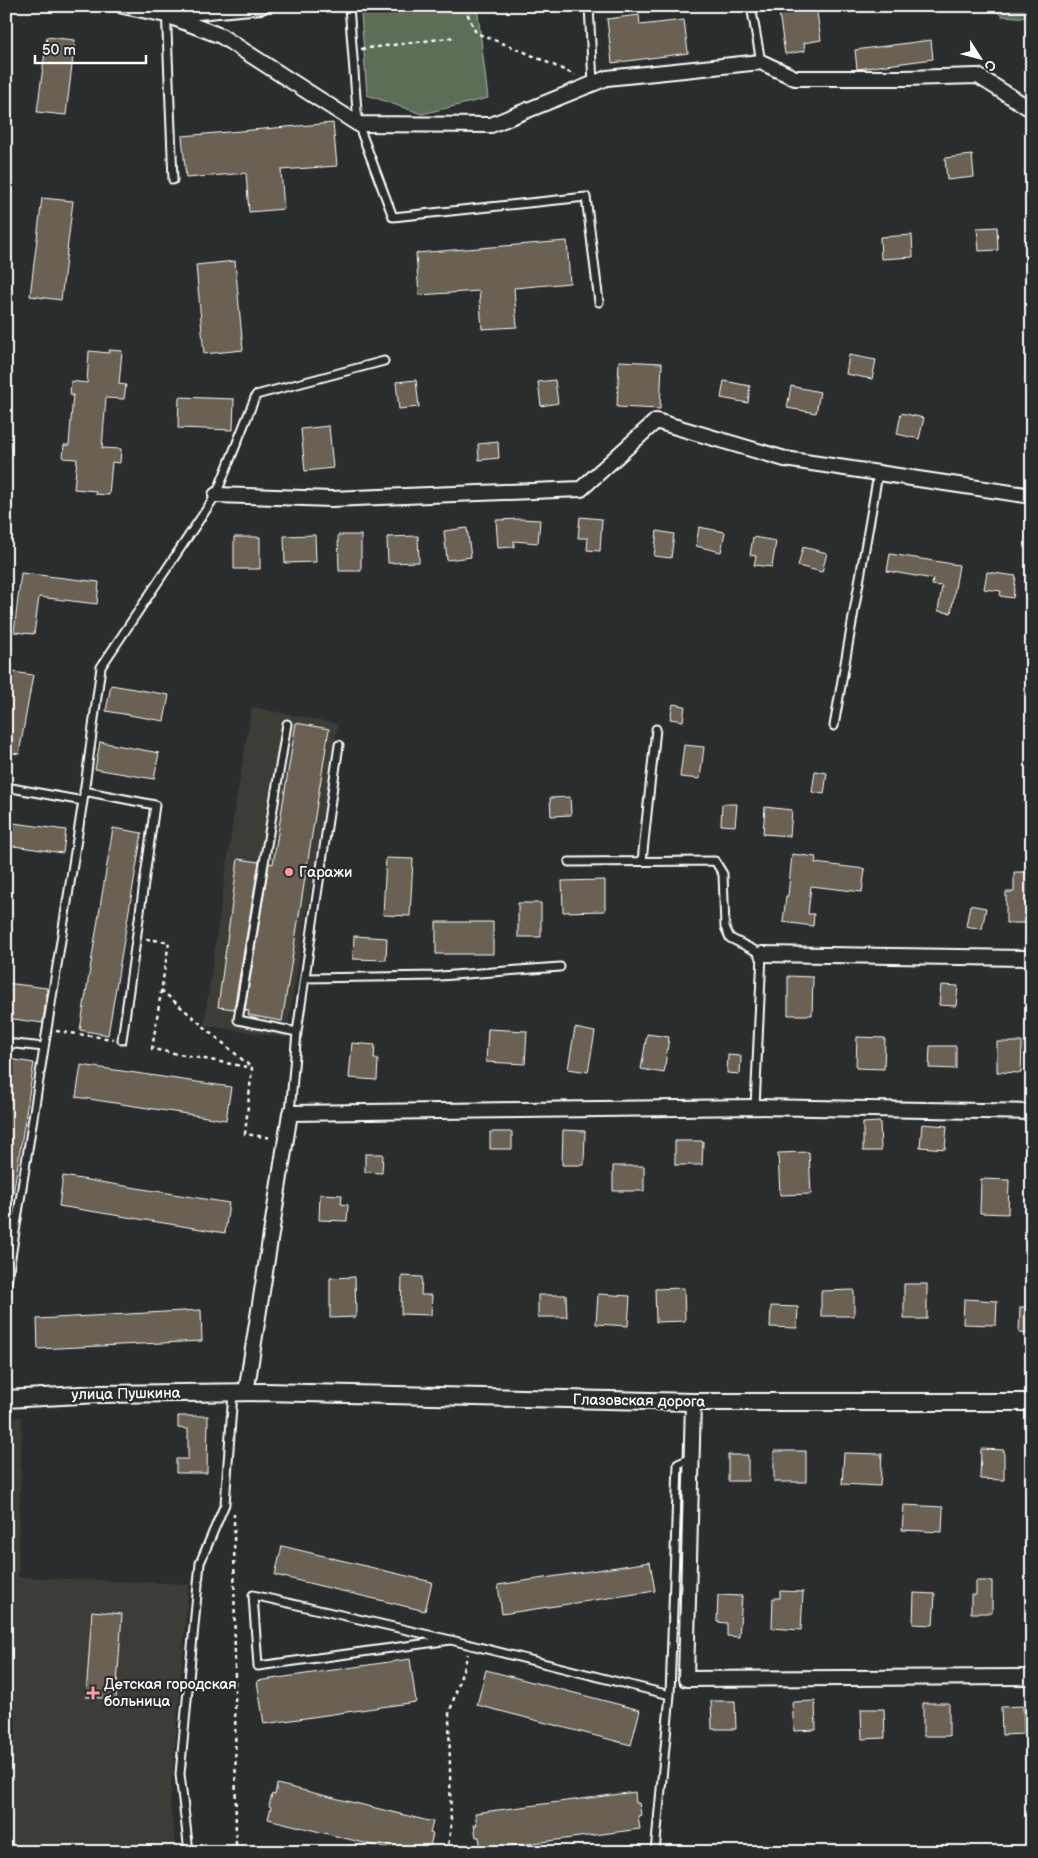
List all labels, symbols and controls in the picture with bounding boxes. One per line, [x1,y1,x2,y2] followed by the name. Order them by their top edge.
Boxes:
[35,32,146,64] scale bar
[956,32,1006,82] north arrow
[42,41,76,60] text: 50 m
[980,56,1000,74] text: С
[299,863,352,882] place label: Гаражи
[283,866,295,878] marker: Гаражи
[71,1384,181,1404] street label: улица Пушкина
[573,1390,706,1412] street label: Глазовская дорога
[104,1675,237,1711] place label: Детская городская больница
[86,1686,100,1700] marker: Детская городская больница

